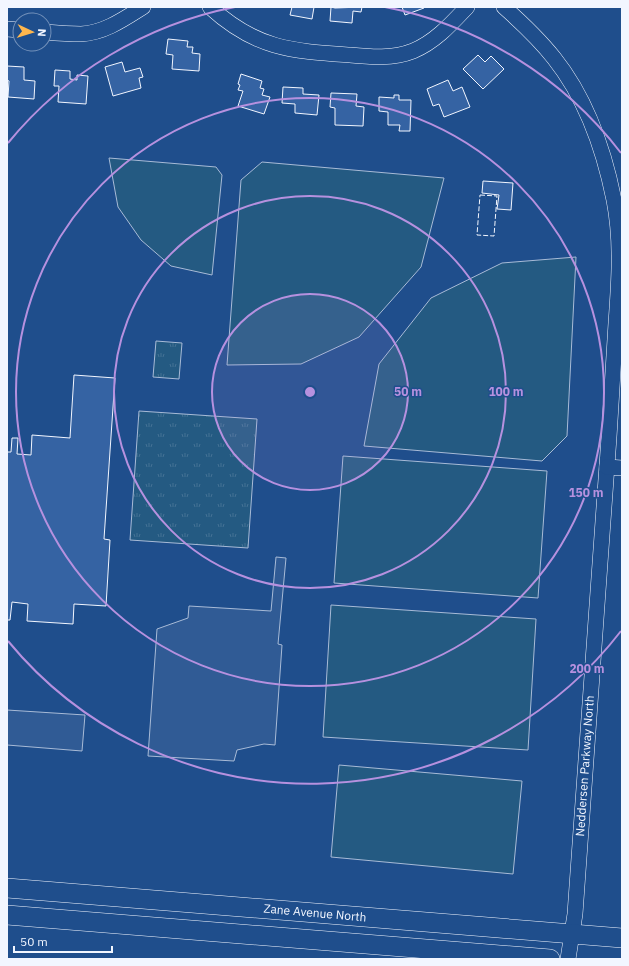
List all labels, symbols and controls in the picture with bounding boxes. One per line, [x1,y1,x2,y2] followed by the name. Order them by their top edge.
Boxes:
[12,12,52,52] north arrow
[35,28,49,37] text: N
[394,384,422,399] text: 50 m
[488,384,524,399] text: 100 m
[303,385,317,399] centre of rings
[568,485,604,500] text: 150 m
[569,661,605,676] text: 200 m
[572,695,597,837] street label: Neddersen Parkway North
[263,901,367,924] street label: Zane Avenue North
[14,928,112,954] scale bar
[20,934,48,949] text: 50 m

